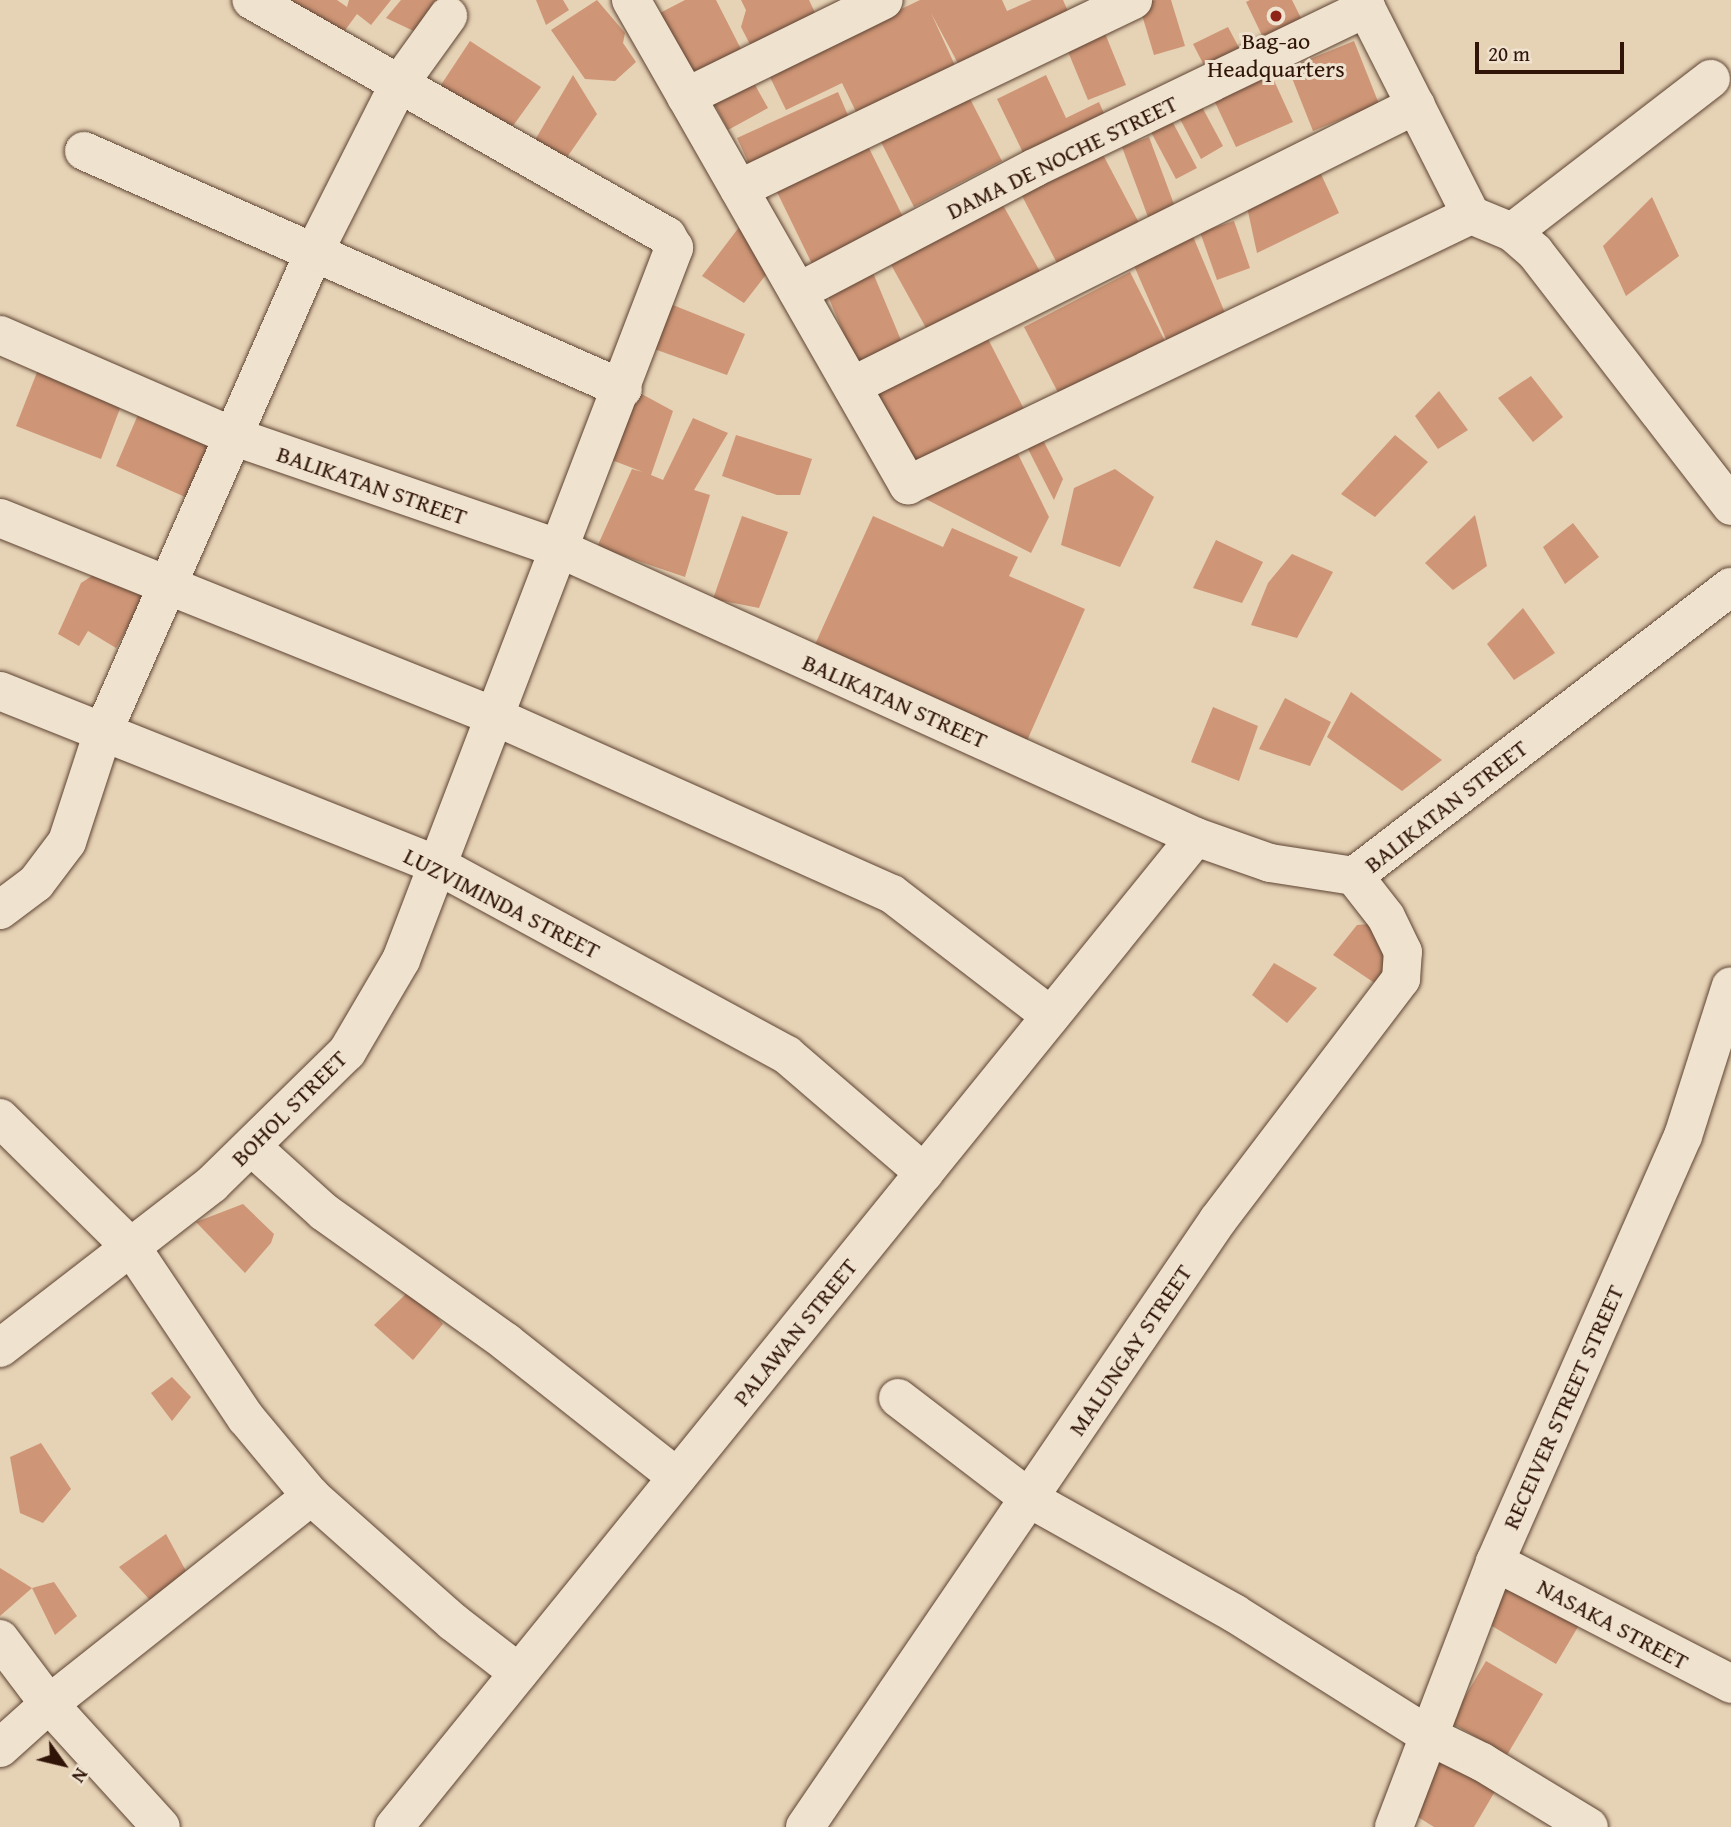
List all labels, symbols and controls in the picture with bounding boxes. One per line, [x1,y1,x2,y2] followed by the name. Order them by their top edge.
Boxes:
[1268,8,1284,24] marker: Bag-ao Headquarters
[1207,27,1345,83] place label: Bag-ao Headquarters
[1479,28,1628,72] scale bar
[1488,38,1530,69] text: 20 m
[942,89,1182,225] street label: DAMA DE NOCHE STREET
[273,439,471,531] street label: BALIKATAN STREET
[798,647,992,755] street label: BALIKATAN STREET
[1359,733,1533,879] street label: BALIKATAN STREET
[399,841,605,965] street label: LUZVIMINDA STREET
[225,1044,353,1172] street label: BOHOL STREET
[727,1252,863,1412] street label: PALAWAN STREET
[1062,1259,1198,1441] street label: MALUNGAY STREET
[1496,1280,1630,1534] street label: RECEIVER STREET STREET
[1532,1572,1694,1676] street label: NASAKA STREET
[28,1729,98,1799] north arrow
[65,1763,96,1789] text: N

